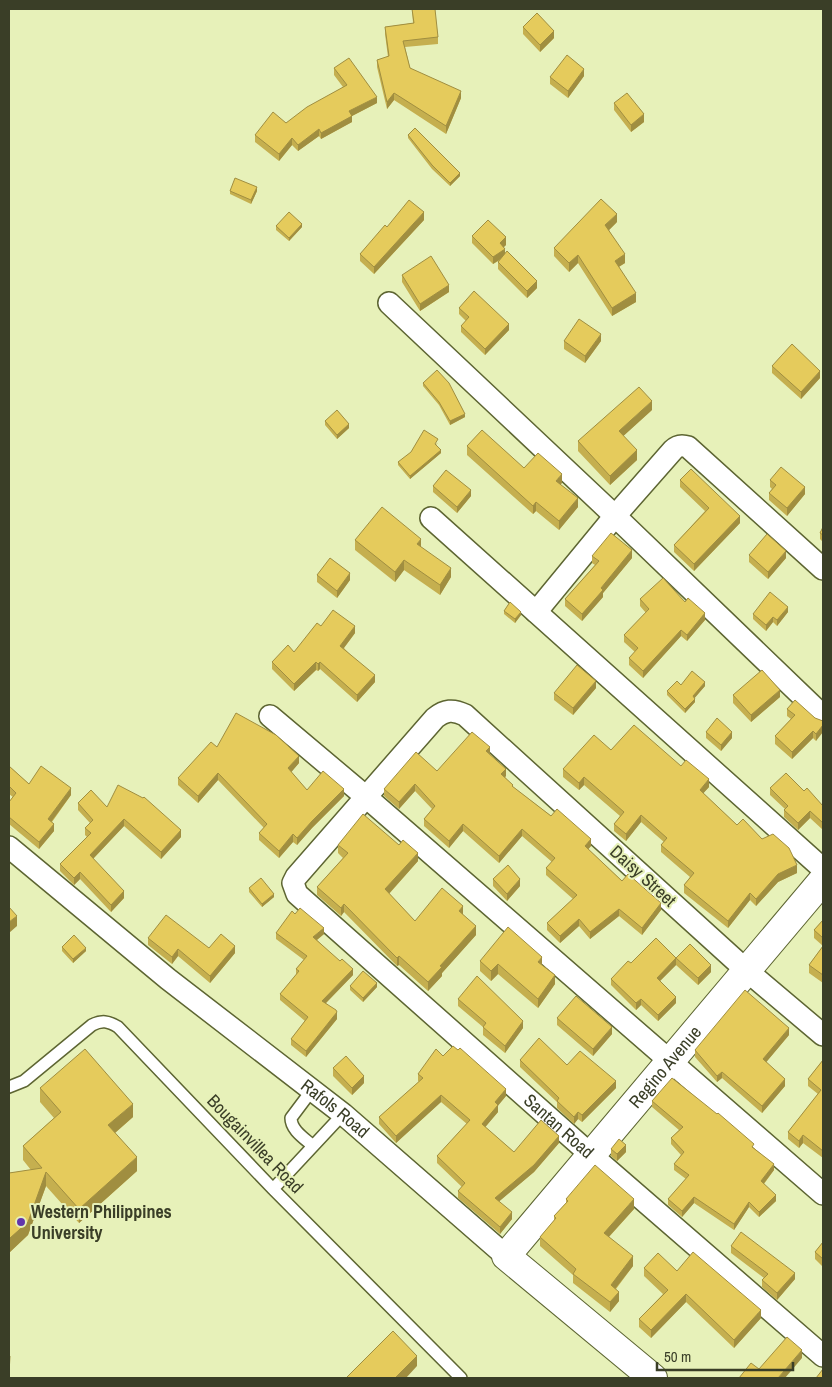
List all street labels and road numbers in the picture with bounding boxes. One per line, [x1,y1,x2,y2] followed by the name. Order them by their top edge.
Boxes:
[605,839,682,912] street label: Daisy Street
[623,1020,707,1113] street label: Regino Avenue
[296,1073,375,1143] street label: Rafols Road
[518,1088,600,1164] street label: Santan Road
[202,1089,309,1199] street label: Bougainvillea Road

